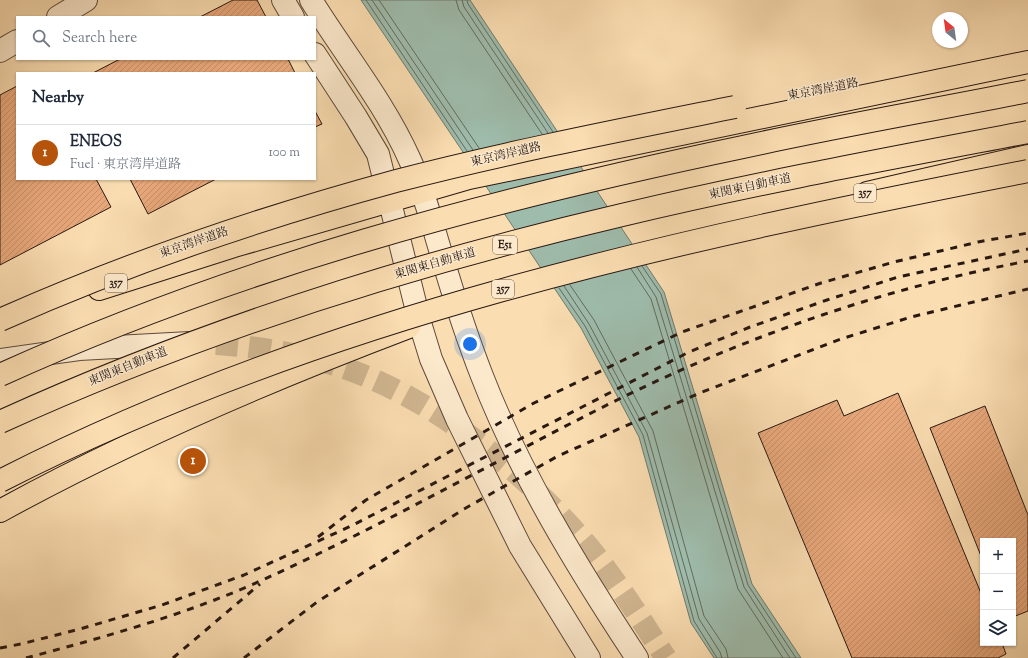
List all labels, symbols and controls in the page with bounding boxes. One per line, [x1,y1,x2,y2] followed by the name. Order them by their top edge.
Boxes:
[932,12,968,48] north arrow
[16,16,316,60] search box
[30,27,52,49] icon: search
[62,28,137,49] text: Search here
[786,74,860,106] street label: 東京湾岸道路
[32,86,84,110] text: Nearby
[70,132,122,153] text: ENEOS
[469,138,543,172] street label: 東京湾岸道路
[43,144,47,162] text: 1
[268,144,300,162] text: 100 m
[70,156,181,174] text: Fuel · 東京湾岸道路
[707,169,793,205] street label: 東関東自動車道
[854,184,876,202] road number: 357
[157,223,231,263] street label: 東京湾岸道路
[493,236,517,254] road number: E51
[392,244,478,284] street label: 東関東自動車道
[105,274,127,292] road number: 357
[492,280,514,298] road number: 357
[460,334,480,354] your location
[86,343,170,391] street label: 東関東自動車道
[180,446,206,476] pin: 1
[980,538,1016,646] map controls
[980,538,1016,574] button: +
[980,574,1016,610] button: −
[980,610,1016,646] button: layers

